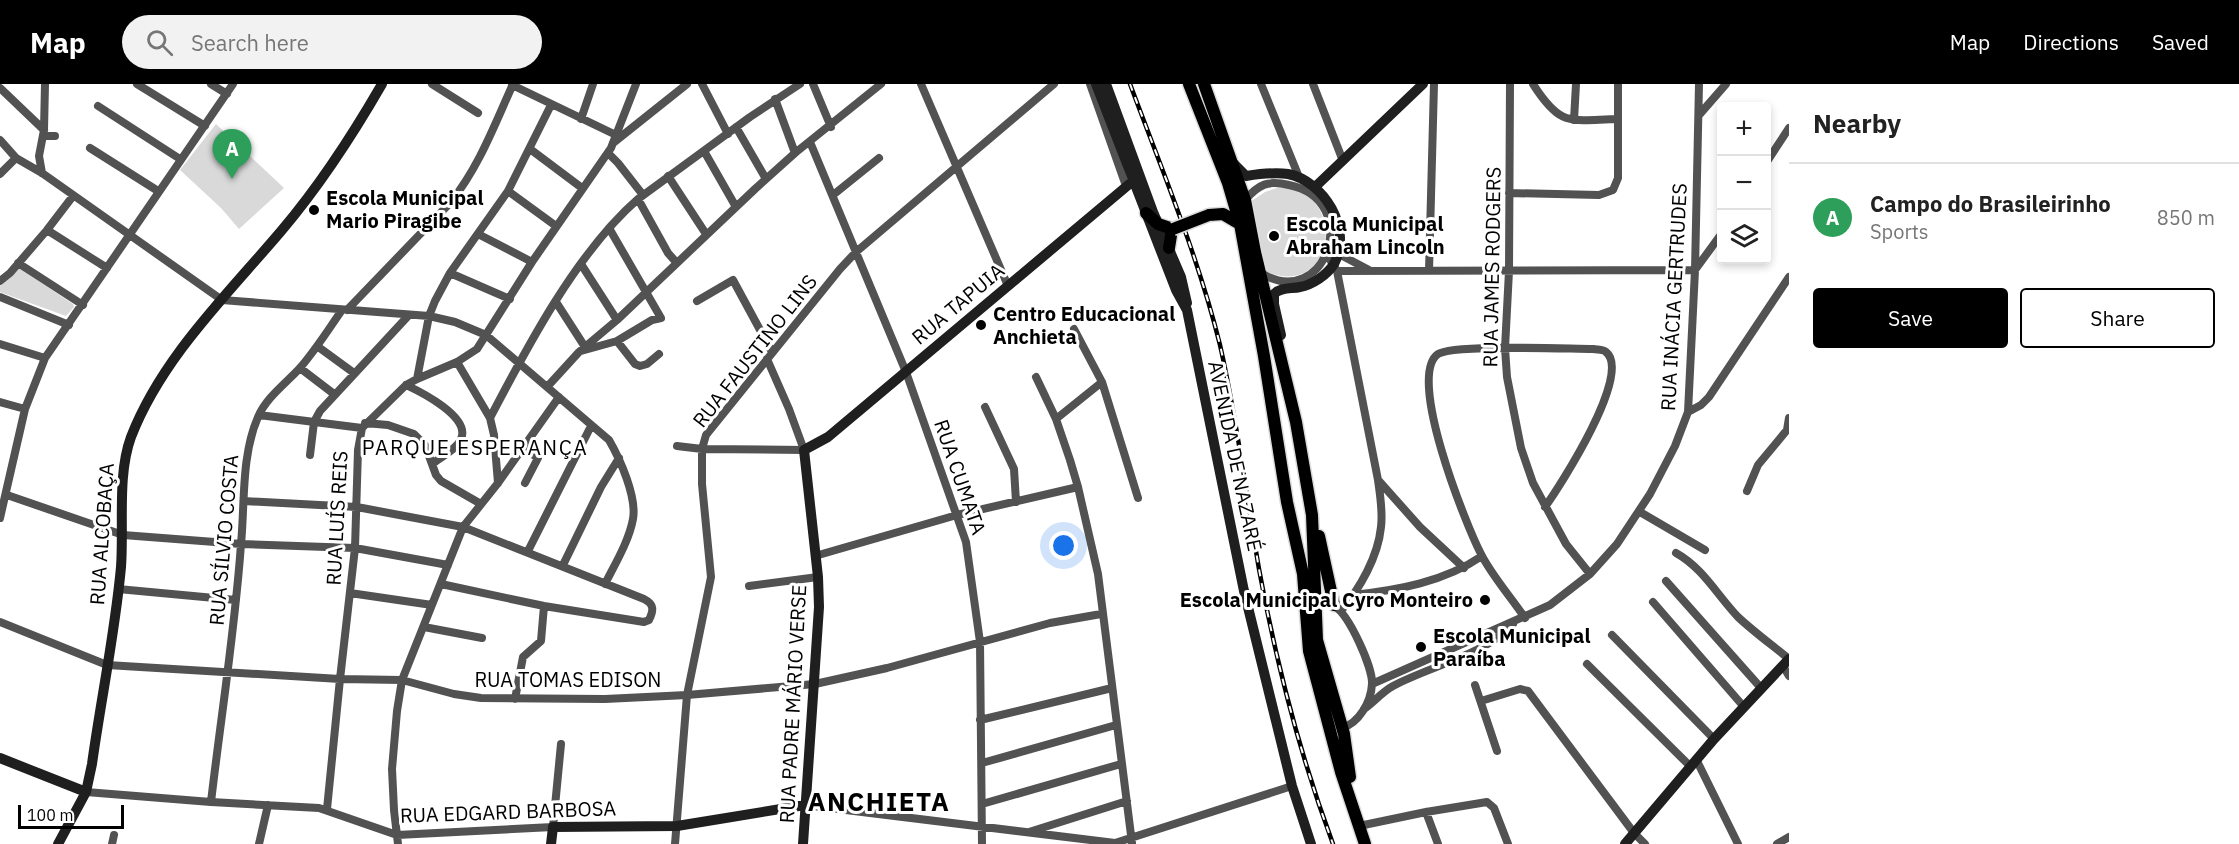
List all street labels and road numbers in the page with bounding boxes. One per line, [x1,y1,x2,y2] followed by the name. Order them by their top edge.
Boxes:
[1476,166,1507,368] street label: RUA JAMES RODGERS
[1654,182,1693,412] street label: RUA INÁCIA GERTRUDES
[906,257,1010,350] street label: RUA TAPUIA
[686,269,823,433] street label: RUA FAUSTINO LINS
[1202,358,1269,554] street label: AVENIDA DE NAZARÉ
[928,416,993,538] street label: RUA CUMATA
[319,450,354,586] street label: RUA LUÍS REIS
[203,453,244,627] street label: RUA SÍLVIO COSTA
[83,462,120,606] street label: RUA ALCOBAÇA
[773,584,812,824] street label: RUA PADRE MÁRIO VERSE
[475,666,662,693] street label: RUA TOMAS EDISON
[399,794,617,829] street label: RUA EDGARD BARBOSA

